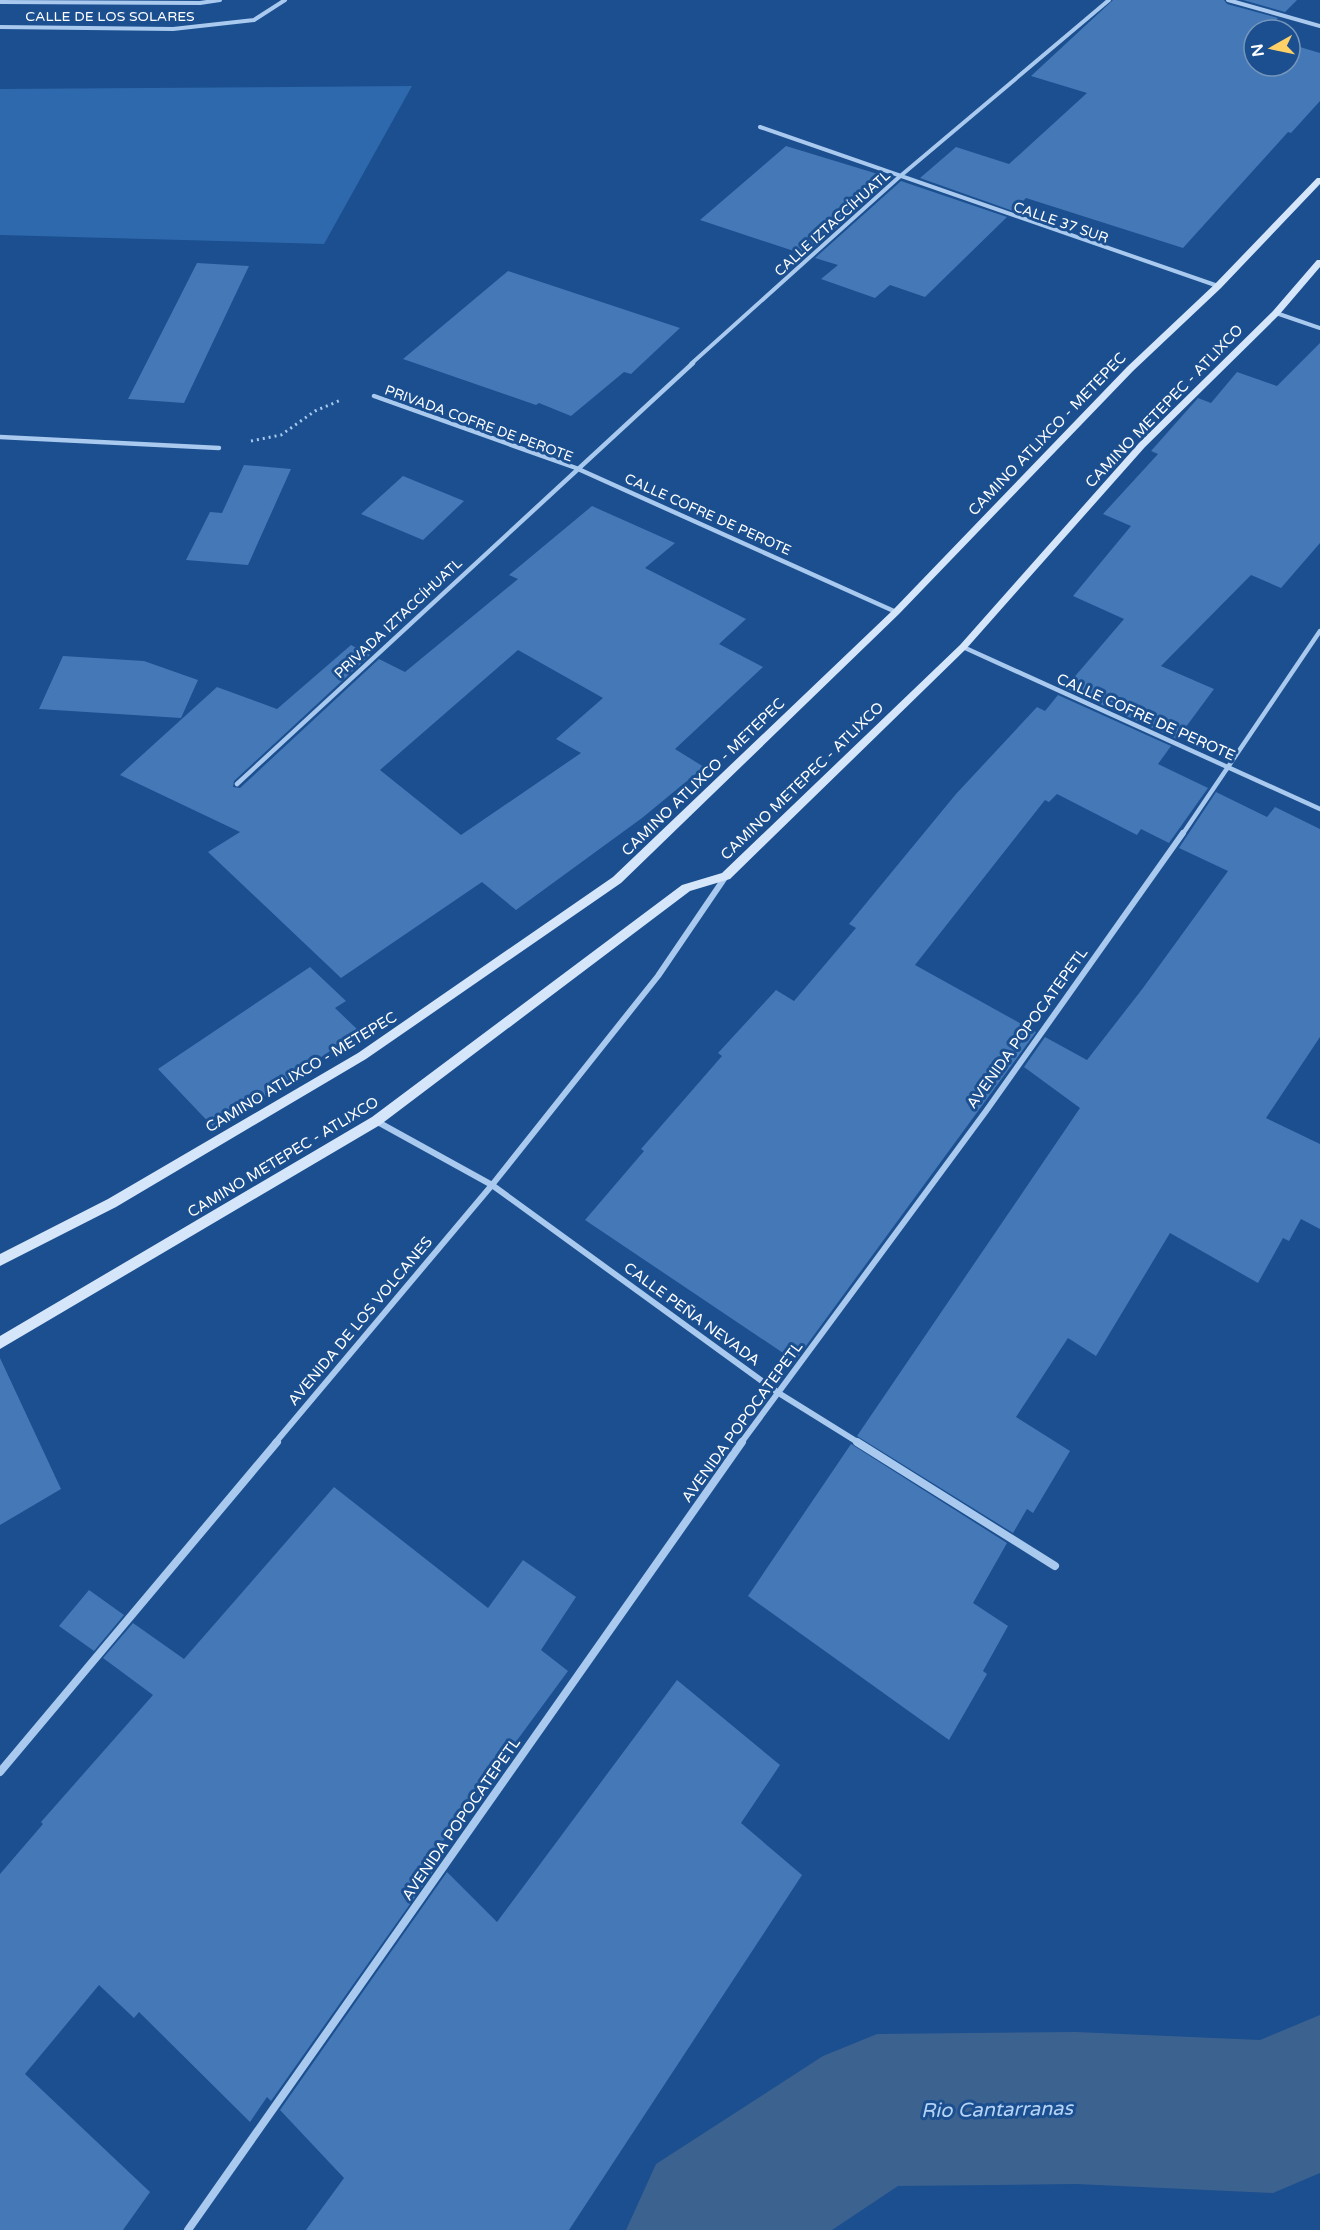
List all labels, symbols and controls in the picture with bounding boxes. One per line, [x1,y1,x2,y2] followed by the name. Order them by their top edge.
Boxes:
[25,8,195,25] street label: CALLE DE LOS SOLARES
[1242,18,1302,78] north arrow
[1247,42,1269,58] text: N
[771,167,894,280] street label: CALLE IZTACCÍHUATL
[1011,198,1111,247] street label: CALLE 37 SUR
[1081,321,1247,491] street label: CAMINO METEPEC - ATLIXCO
[964,349,1130,519] street label: CAMINO ATLIXCO - METEPEC
[382,381,575,466] street label: PRIVADA COFRE DE PEROTE
[622,470,794,559] street label: CALLE COFRE DE PEROTE
[331,555,466,682] street label: PRIVADA IZTACCÍHUATL
[1054,669,1238,765] street label: CALLE COFRE DE PEROTE
[618,694,788,860] street label: CAMINO ATLIXCO - METEPEC
[717,698,887,864] street label: CAMINO METEPEC - ATLIXCO
[963,944,1092,1112] street label: AVENIDA POPOCATEPETL
[202,1008,400,1136] street label: CAMINO ATLIXCO - METEPEC
[184,1093,382,1221] street label: CAMINO METEPEC - ATLIXCO
[284,1233,436,1409] street label: AVENIDA DE LOS VOLCANES
[620,1259,764,1369] street label: CALLE PEÑA NEVADA
[678,1338,807,1506] street label: AVENIDA POPOCATEPETL
[398,1734,524,1904] street label: AVENIDA POPOCATEPETL
[921,2097,1075,2123] water label: Rio Cantarranas

